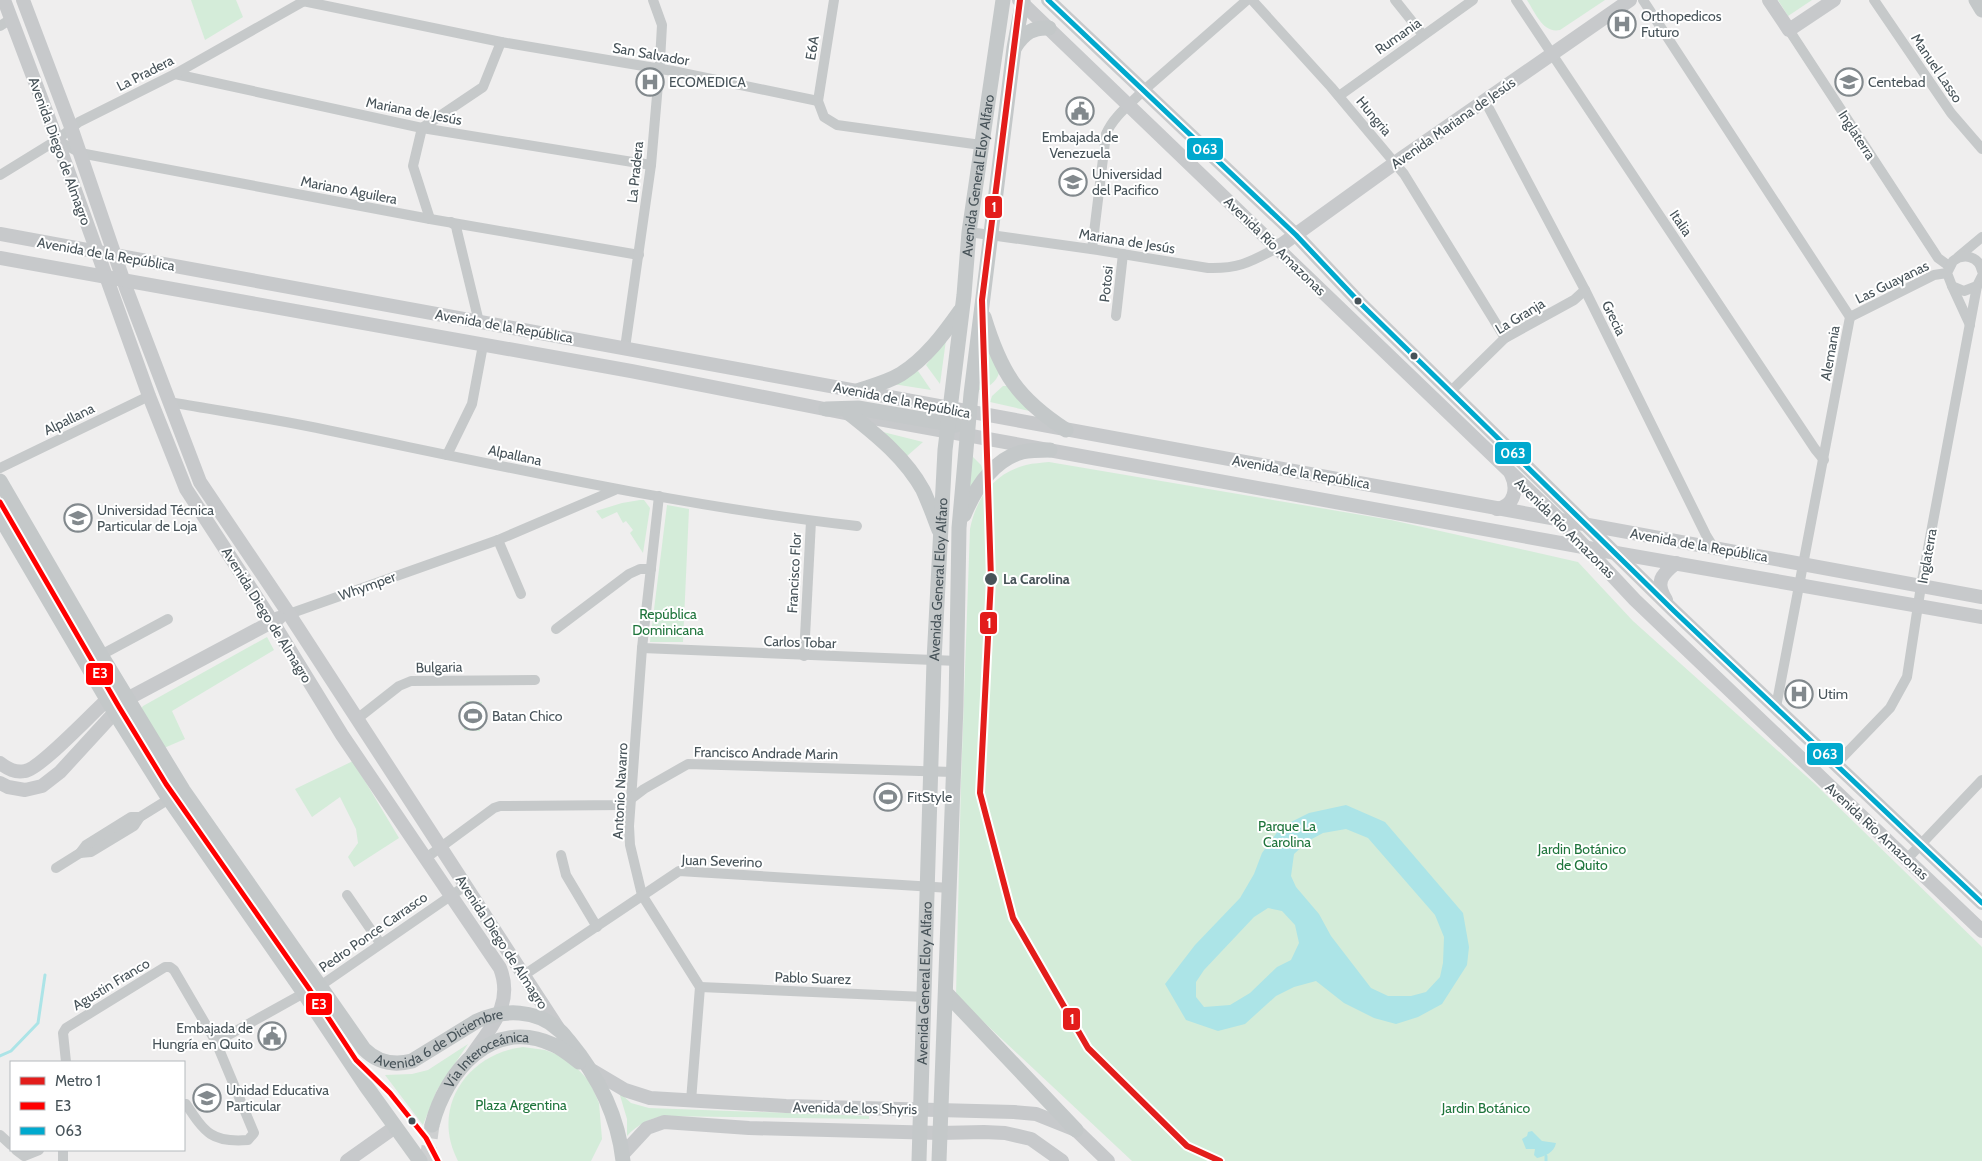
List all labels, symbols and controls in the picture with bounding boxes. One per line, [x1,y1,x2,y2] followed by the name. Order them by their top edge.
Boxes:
[1641,7,1722,41] place label: Orthopedicos Futuro
[1607,9,1637,39] hospital icon: Orthopedicos Futuro
[1371,14,1425,58] street label: Rumania
[1907,30,1967,106] street label: Manuel Lasso
[801,34,823,61] street label: E6A
[611,38,691,70] street label: San Salvador
[113,51,177,95] street label: La Pradera
[635,67,665,97] hospital icon: ECOMEDICA
[1834,67,1864,97] school or university icon: Centebad
[669,73,746,91] place label: ECOMEDICA
[1387,73,1519,173] street label: Avenida Mariana de Jesús
[1868,73,1925,91] place label: Centebad
[25,74,95,228] street label: Avenida Diego de Almagro
[364,93,464,129] street label: Mariana de Jesús
[958,93,998,257] street label: Avenida General Eloy Alfaro
[1352,93,1396,140] street label: Hungria
[1065,96,1095,126] public building icon: Embajada de Venezuela
[1834,107,1880,163] street label: Inglaterra
[1042,128,1118,162] place label: Embajada de Venezuela
[1186,137,1224,161] line badge: 063
[623,140,647,204] street label: La Pradera
[1192,140,1218,158] text: 063
[1092,165,1162,199] place label: Universidad del Pacifico
[1058,167,1088,197] school or university icon: Universidad del Pacifico
[299,172,399,208] street label: Mariano Aguilera
[1220,193,1330,299] street label: Avenida Río Amazonas
[984,195,1003,219] line badge: 1
[991,198,997,216] text: 1
[1666,206,1696,240] street label: Italia
[1078,224,1177,258] street label: Mariana de Jesús
[36,233,176,275] street label: Avenida de la República
[1852,256,1932,308] street label: Las Guayanas
[1095,265,1117,303] street label: Potosi
[1492,294,1548,338] street label: La Granja
[1353,296,1363,306] unlabelled marker
[1598,298,1630,339] street label: Grecia
[434,305,574,347] street label: Avenida de la República
[1816,324,1844,382] street label: Alemania
[1409,351,1419,361] unlabelled marker
[832,378,972,422] street label: Avenida de la República
[41,399,98,439] street label: Alpallana
[487,441,544,469] street label: Alpallana
[1494,441,1532,465] line badge: 063
[1500,444,1526,462] text: 063
[1231,451,1371,493] street label: Avenida de la República
[1511,474,1619,582] street label: Avenida Río Amazonas
[925,497,952,661] street label: Avenida General Eloy Alfaro
[97,501,214,535] place label: Universidad Técnica Particular de Loja
[63,503,93,533] school or university icon: Universidad Técnica Particular de Loja
[1629,524,1769,566] street label: Avenida de la República
[1913,527,1941,585] street label: Inglaterra
[783,532,805,614] street label: Francisco Flor
[218,544,316,686] street label: Avenida Diego de Almagro
[336,567,399,605] street label: Whymper
[1003,570,1070,588] place label: La Carolina
[983,571,999,587] marker: La Carolina
[632,605,704,639] park label: República Dominicana
[979,611,998,635] line badge: 1
[986,614,992,632] text: 1
[763,632,837,652] street label: Carlos Tobar
[415,658,463,676] street label: Bulgaria
[85,662,114,686] line badge: E3
[92,664,108,682] text: E3
[1784,679,1814,709] hospital icon: Utim
[1818,685,1848,703] place label: Utim
[458,701,488,731] sports icon: Batan Chico
[492,707,563,725] place label: Batan Chico
[608,742,632,840] street label: Antonio Navarro
[1806,742,1844,766] line badge: 063
[694,743,838,763] street label: Francisco Andrade Marin
[1812,745,1838,763] text: 063
[1822,778,1933,884] street label: Avenida Río Amazonas
[873,782,903,812] sports icon: FitStyle
[907,788,952,806] place label: FitStyle
[1258,817,1316,851] park label: Parque La Carolina
[1537,840,1626,874] park label: Jardin Botánico de Quito
[680,851,763,871] street label: Juan Severino
[452,872,552,1013] street label: Avenida Diego de Almagro
[315,888,431,976] street label: Pedro Ponce Carrasco
[913,901,936,1065] street label: Avenida General Eloy Alfaro
[69,954,153,1014] street label: Agustin Franco
[774,968,852,988] street label: Pablo Suarez
[305,992,333,1016] line badge: E3
[311,995,327,1013] text: E3
[372,1005,504,1072] street label: Avenida 6 de Diciembre
[1062,1007,1081,1031] line badge: 1
[1069,1010,1075,1028] text: 1
[152,1019,253,1053] place label: Embajada de Hungría en Quito
[257,1021,287,1051] public building icon: Embajada de Hungría en Quito
[440,1028,530,1091] street label: Vía Interoceánica
[10,1061,185,1151] legend
[55,1072,101,1090] text: Metro 1
[226,1081,329,1115] place label: Unidad Educativa Particular
[192,1083,222,1113] school or university icon: Unidad Educativa Particular
[475,1096,567,1114] park label: Plaza Argentina
[55,1097,71,1115] text: E3
[793,1098,917,1118] street label: Avenida de los Shyris
[1441,1099,1530,1117] park label: Jardin Botánico
[407,1116,417,1126] unlabelled marker
[55,1122,82,1140] text: 063

